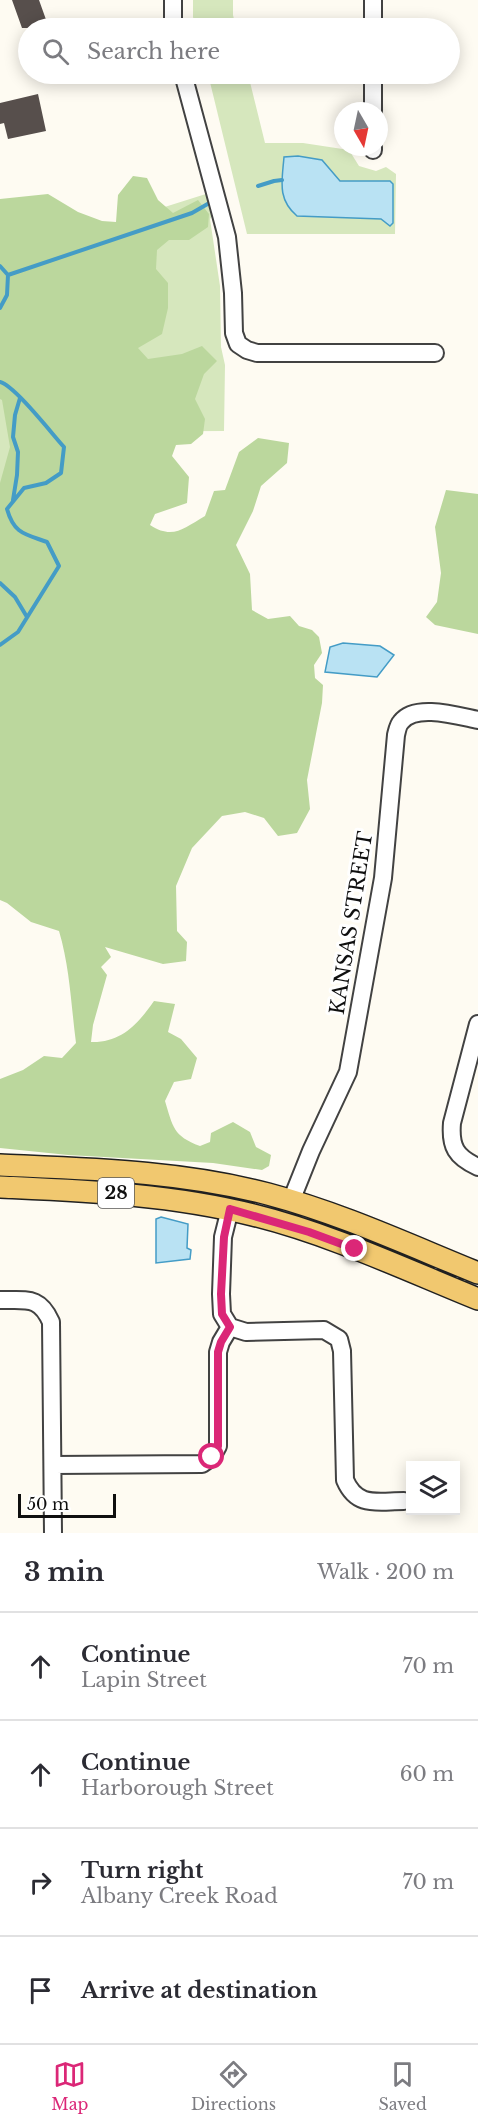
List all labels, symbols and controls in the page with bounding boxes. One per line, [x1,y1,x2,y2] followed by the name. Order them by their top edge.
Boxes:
[18,18,460,84] search box
[39,35,72,68] icon: search
[87,38,220,65] text: Search here
[334,102,388,156] north arrow
[325,830,377,1016] street label: KANSAS STREET
[98,1178,134,1208] road number: 28
[341,1235,367,1261] route end
[198,1443,224,1469] route start
[406,1461,460,1515] map controls
[406,1461,460,1515] button: layers
[18,1491,116,1518] scale bar
[27,1494,69,1514] text: 50 m
[24,1556,105,1588] text: 3 min
[317,1560,454,1584] text: Walk · 200 m
[81,1641,190,1668] text: Continue
[24,1650,57,1683] icon: ahead
[402,1654,454,1678] text: 70 m
[81,1668,207,1692] text: Lapin Street
[81,1749,190,1776] text: Continue
[24,1758,57,1791] icon: ahead
[400,1762,454,1786] text: 60 m
[81,1776,274,1800] text: Harborough Street
[81,1857,203,1884] text: Turn right
[24,1866,57,1899] icon: right
[402,1870,454,1894] text: 70 m
[81,1884,278,1908] text: Albany Creek Road
[24,1974,57,2007] icon: arrive
[81,1977,318,2004] text: Arrive at destination
[51,2058,88,2114] tab: Map
[191,2058,276,2114] tab: Directions
[378,2058,427,2114] tab: Saved

